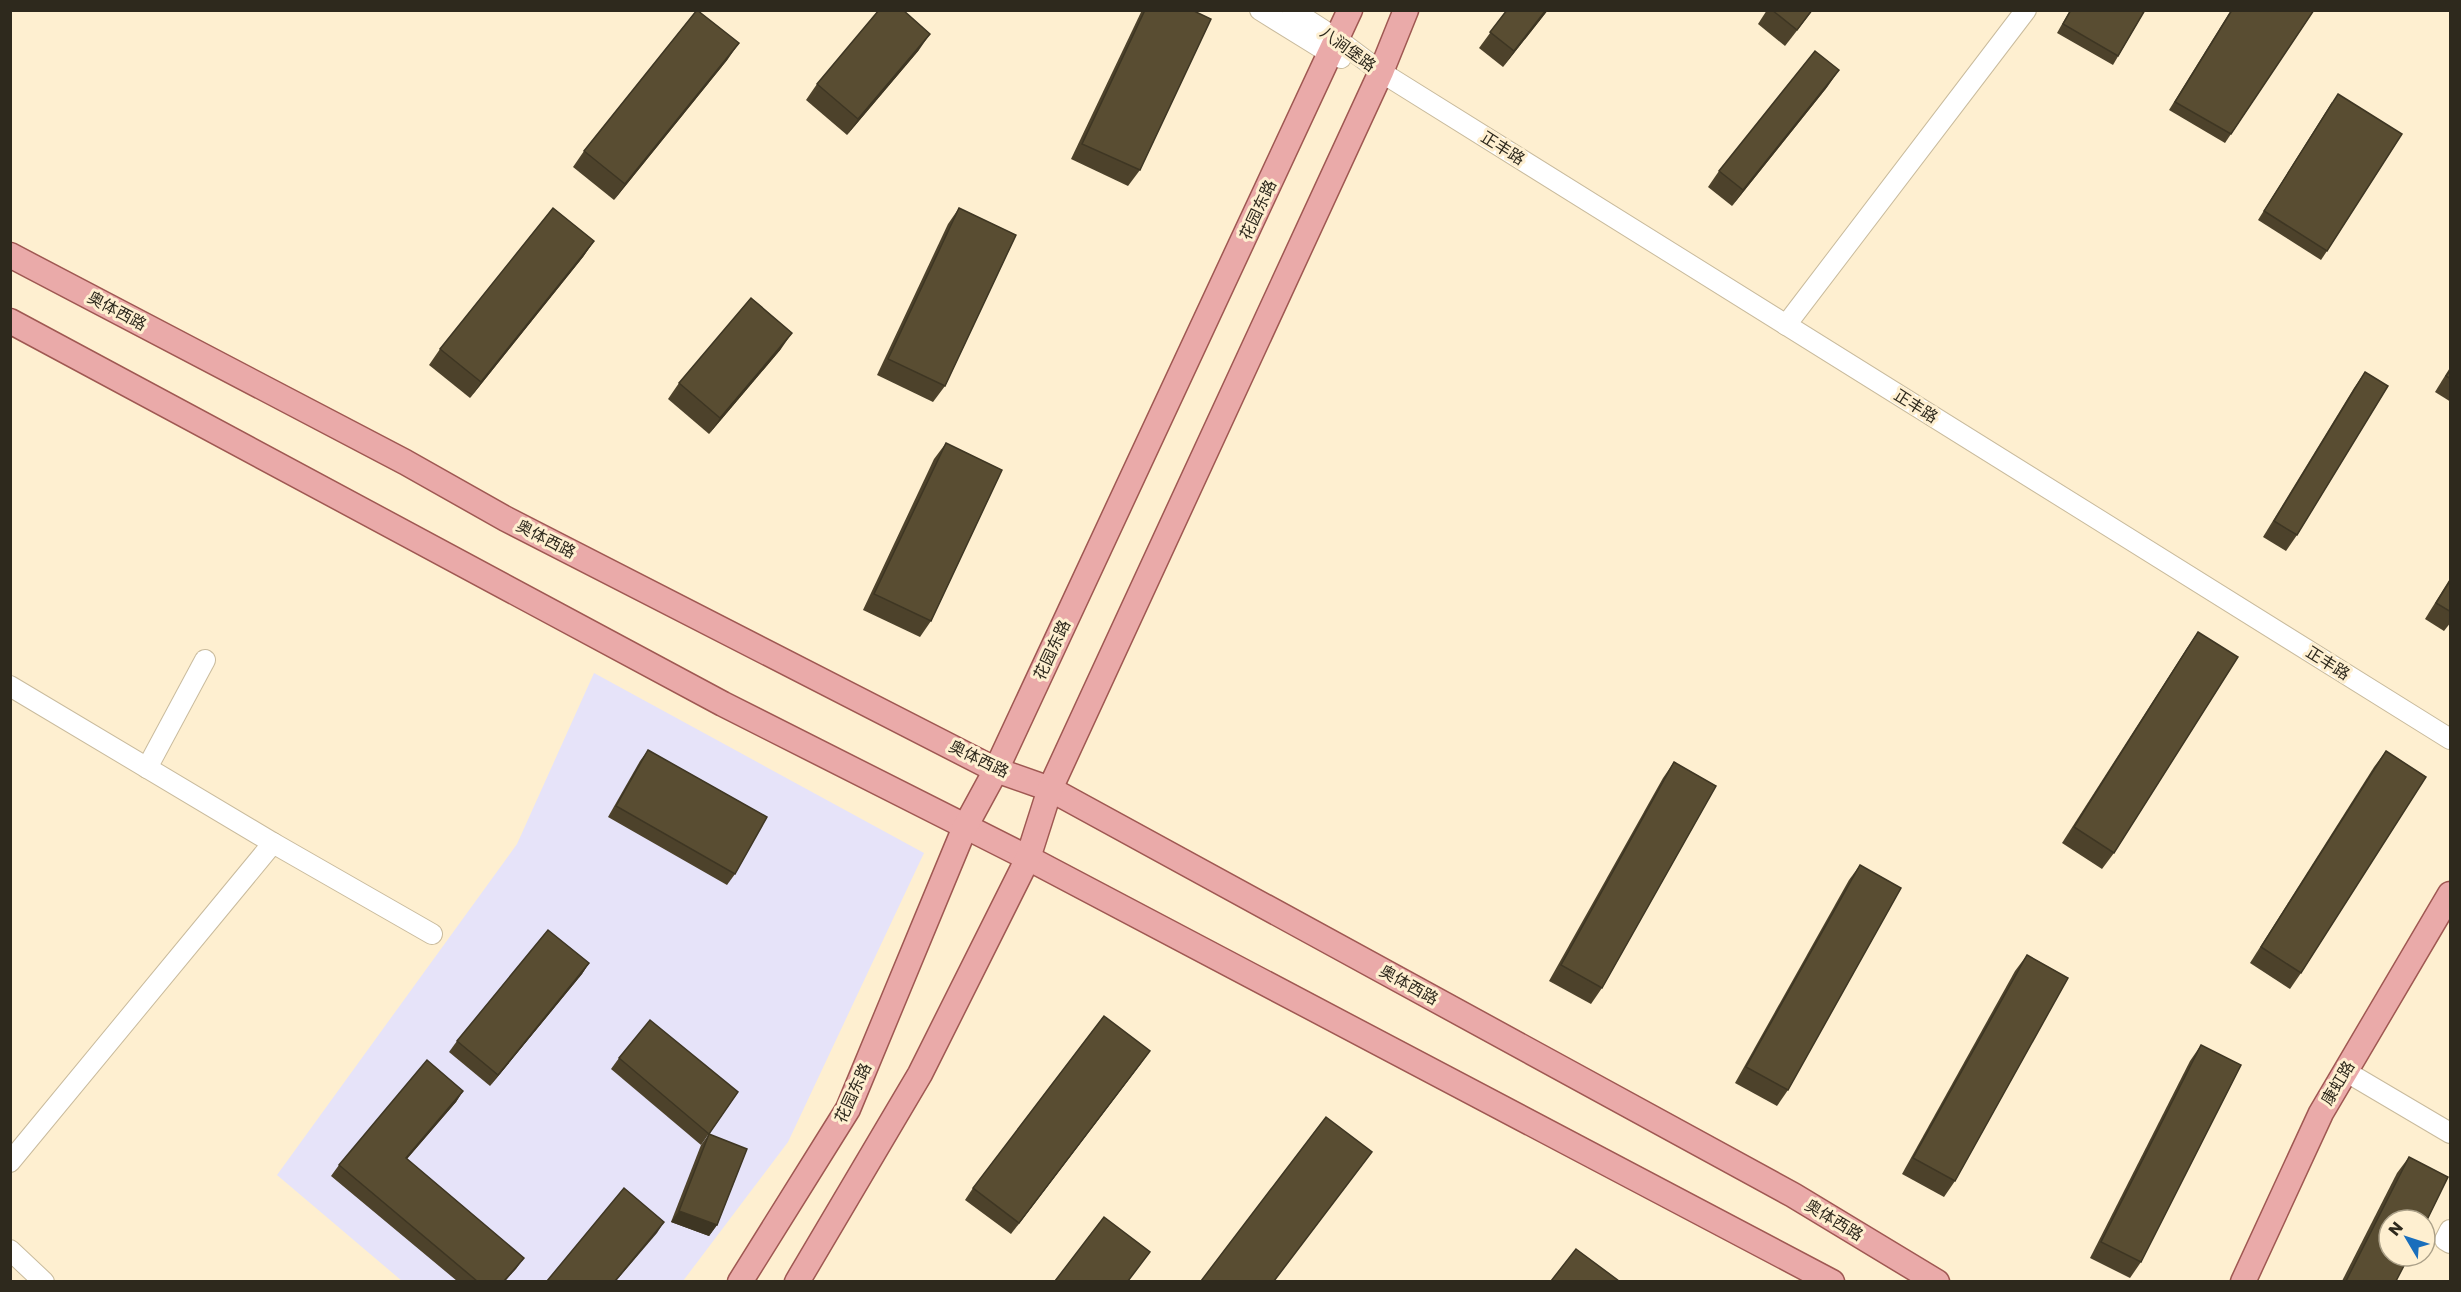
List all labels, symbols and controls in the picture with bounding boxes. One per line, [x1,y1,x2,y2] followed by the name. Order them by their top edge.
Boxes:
[1315,21,1381,77] street label: 八涧堡路
[1477,126,1529,170] street label: 正丰路
[1234,176,1282,244] street label: 花园东路
[83,286,151,336] street label: 奥体西路
[1890,384,1942,428] street label: 正丰路
[512,514,580,564] street label: 奥体西路
[1028,616,1076,684] street label: 花园东路
[2302,641,2354,685] street label: 正丰路
[945,735,1013,783] street label: 奥体西路
[1375,959,1443,1011] street label: 奥体西路
[2316,1056,2360,1110] street label: 康虹路
[829,1059,877,1127] street label: 花园东路
[1801,1194,1867,1246] street label: 奥体西路
[2377,1208,2437,1268] north arrow
[2383,1217,2408,1241] text: N

